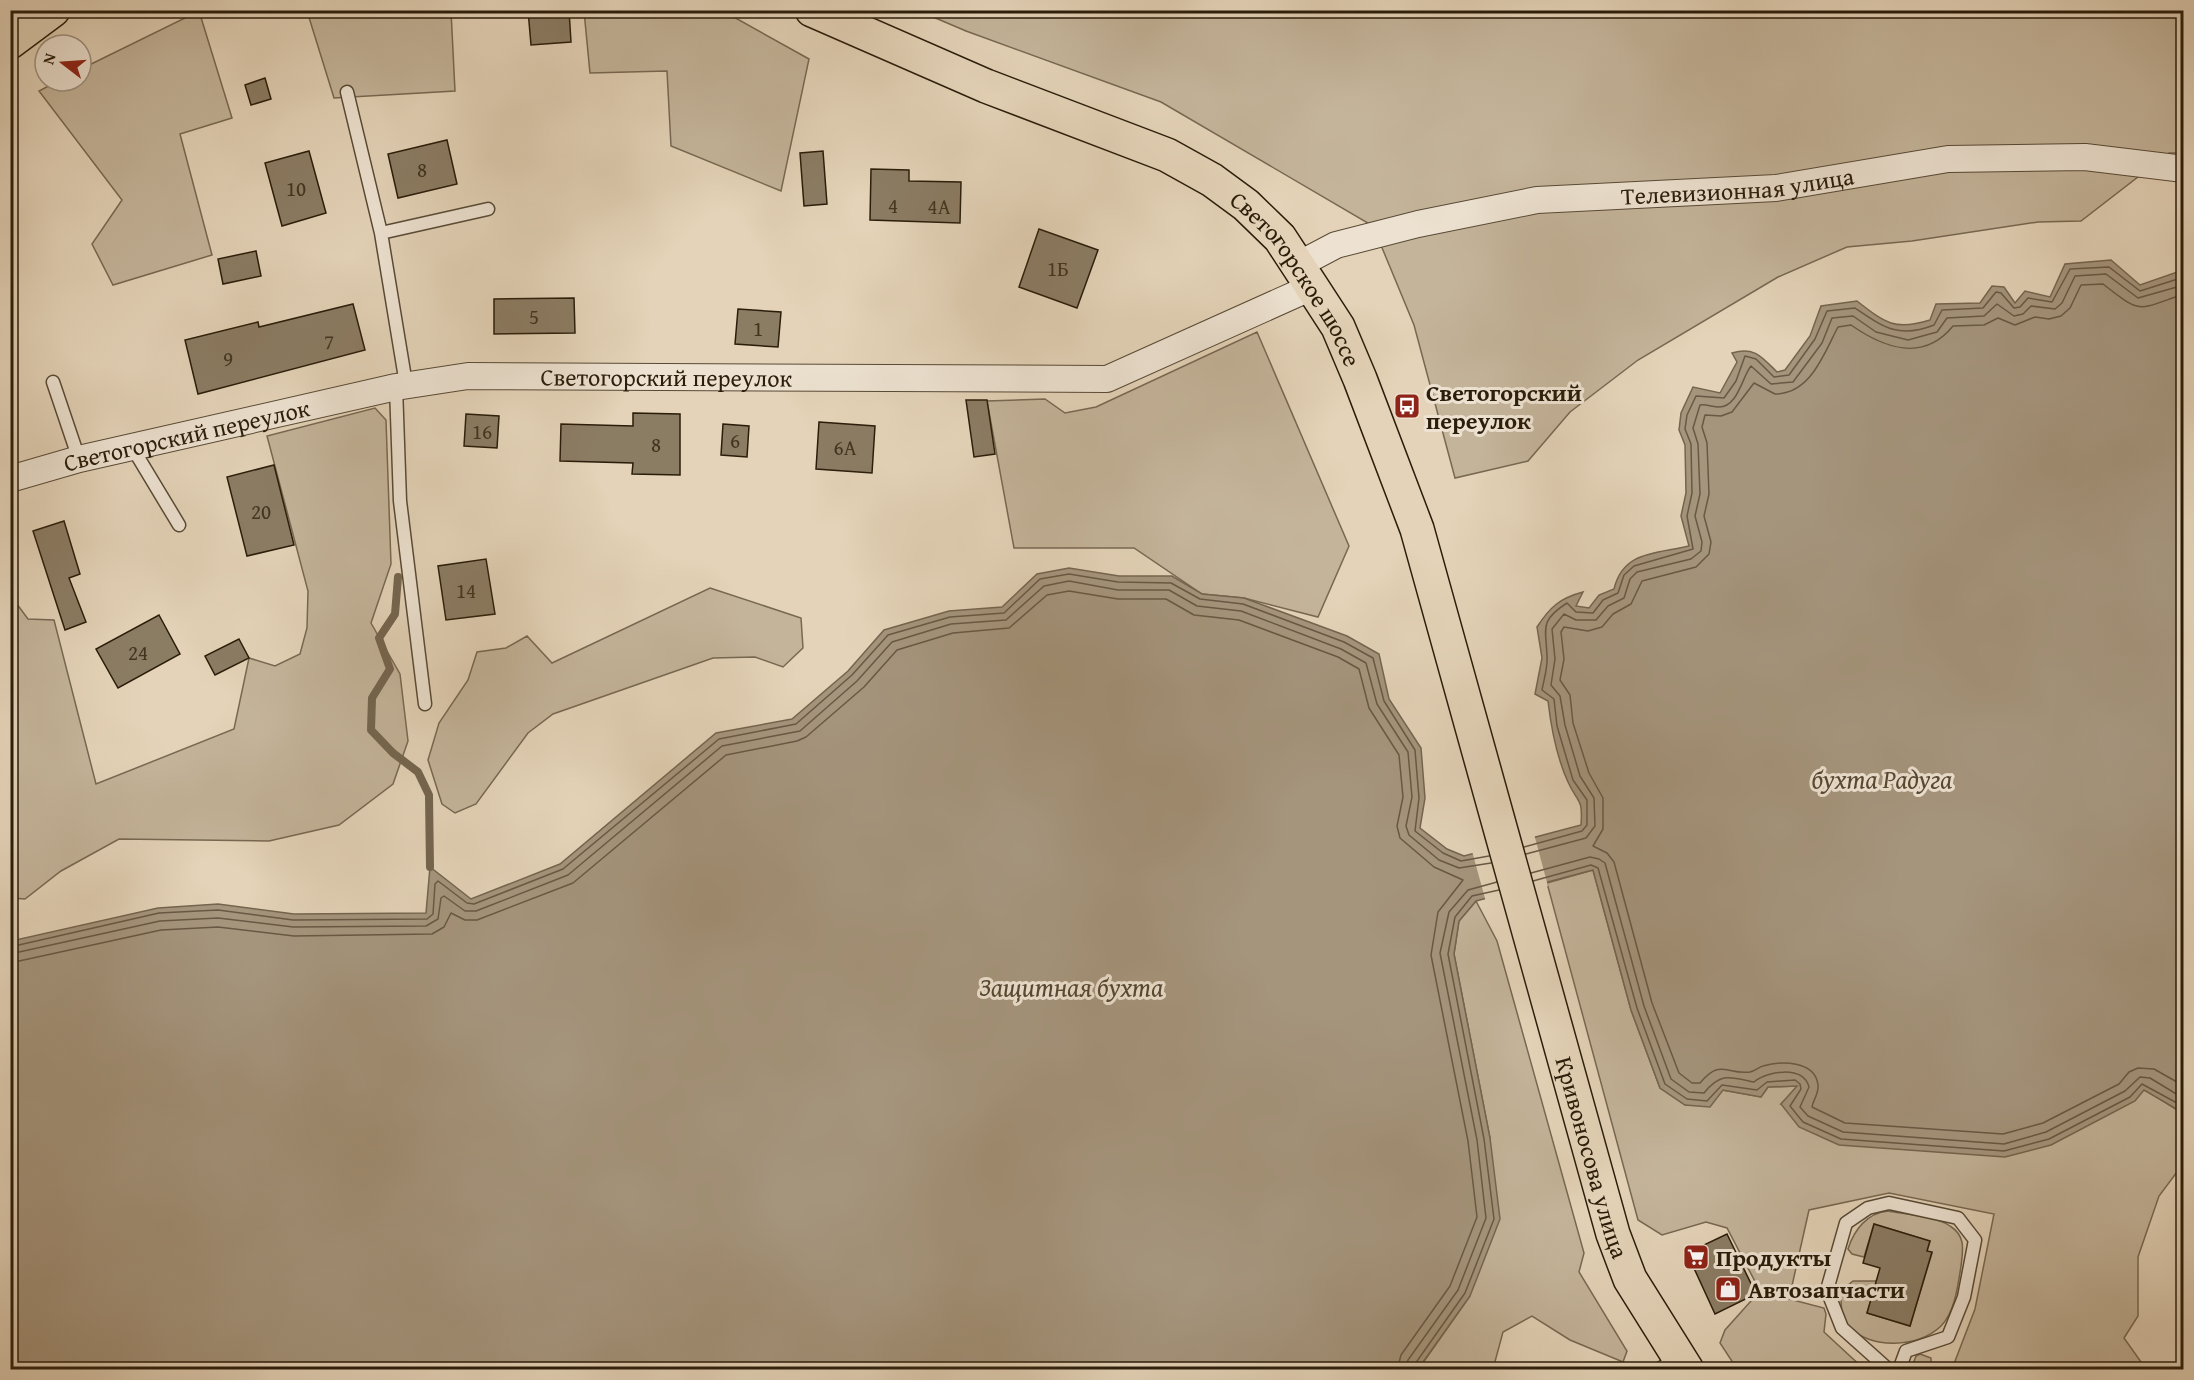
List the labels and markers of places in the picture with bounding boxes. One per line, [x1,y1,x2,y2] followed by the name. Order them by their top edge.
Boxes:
[1426,375,1582,438] place label: Светогорский переулок
[1392,391,1422,421] bus stop icon: Светогорский переулок
[1716,1240,1832,1275] place label: Продукты
[1681,1242,1711,1272] supermarket icon: Продукты
[1748,1272,1905,1307] place label: Автозапчасти
[1713,1274,1743,1304] shop icon: Автозапчасти

